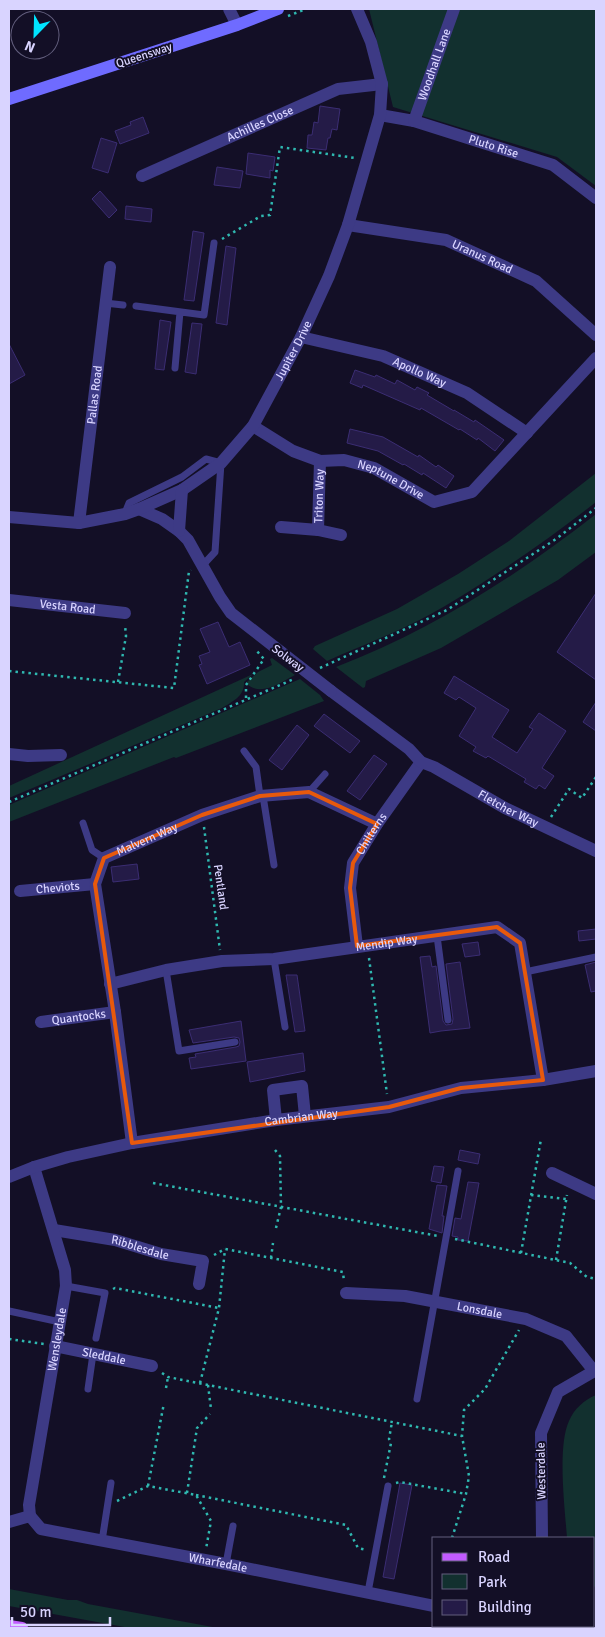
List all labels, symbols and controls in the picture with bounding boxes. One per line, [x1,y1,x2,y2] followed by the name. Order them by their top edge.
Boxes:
[10,10,60,60] north arrow
[415,27,454,103] street label: Woodhall Lane
[22,37,38,56] text: N
[114,39,175,72] street label: Queensway
[224,103,296,146] street label: Achilles Close
[467,132,520,162] street label: Pluto Rise
[449,237,515,277] street label: Uranus Road
[272,318,315,383] street label: Jupiter Drive
[390,354,449,391] street label: Apollo Way
[84,365,106,425] street label: Pallas Road
[356,457,427,503] street label: Neptune Drive
[311,468,328,523] street label: Triton Way
[39,596,96,618] street label: Vesta Road
[269,641,307,676] street label: Solway
[475,787,541,831] street label: Fletcher Way
[353,810,390,858] street label: Chilterns
[114,819,180,860] street label: Malvern Way
[210,863,231,911] street label: Pentland
[35,878,80,897] street label: Cheviots
[355,931,419,955] street label: Mendip Way
[51,1006,107,1028] street label: Quantocks
[263,1106,339,1130] street label: Cambrian Way
[110,1232,170,1263] street label: Ribblesdale
[456,1299,503,1322] street label: Lonsdale
[45,1307,70,1372] street label: Wensleydale
[81,1345,127,1368] street label: Sleddale
[534,1442,549,1500] street label: Westerdale
[432,1537,595,1627] legend
[478,1548,510,1566] text: Road
[187,1550,249,1576] street label: Wharfedale
[478,1573,507,1591] text: Park
[12,1594,110,1626] scale bar
[478,1598,532,1616] text: Building
[20,1603,51,1621] text: 50 m

